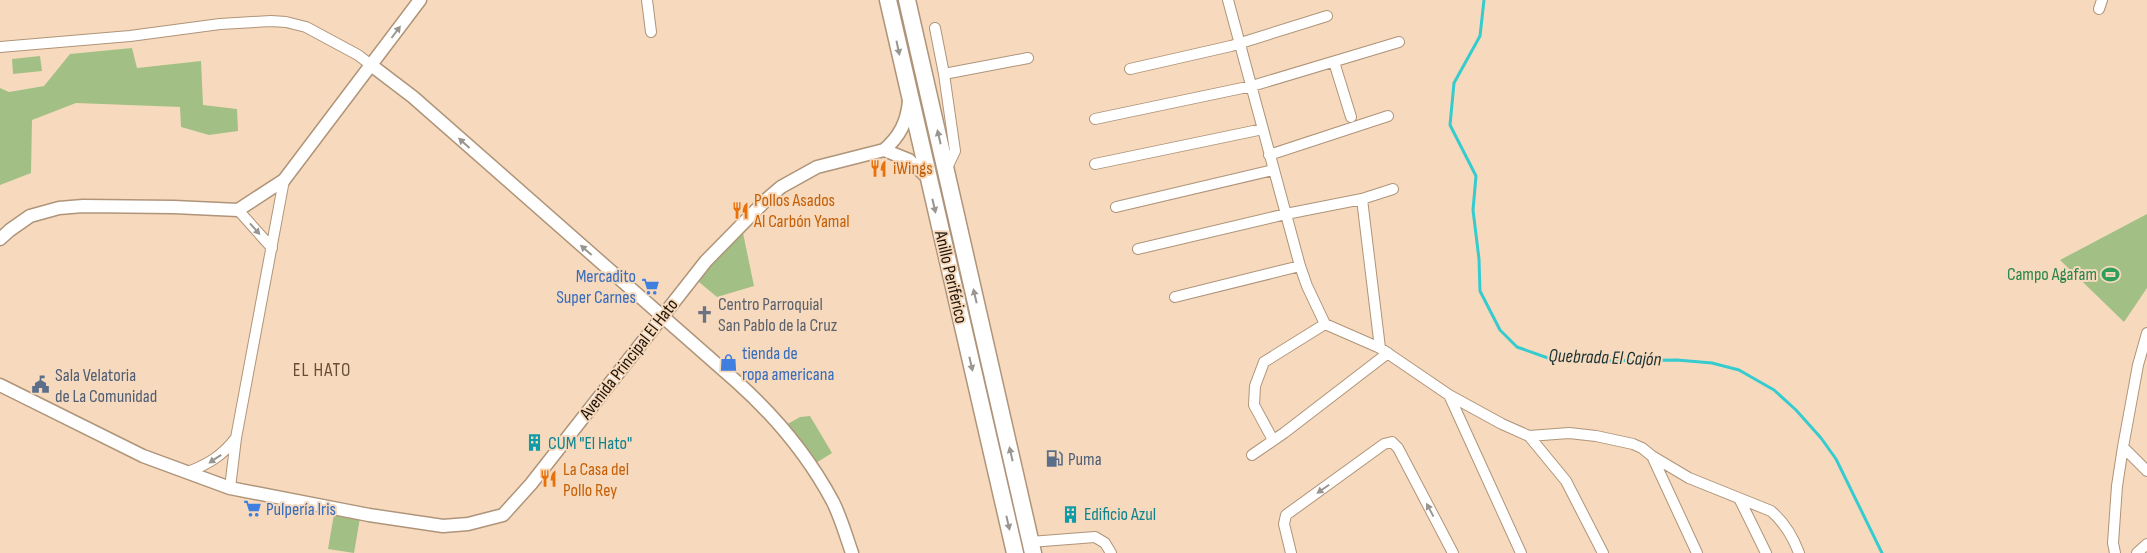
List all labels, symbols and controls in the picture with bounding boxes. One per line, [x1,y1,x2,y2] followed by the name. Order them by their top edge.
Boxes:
[390,26,401,39] one-way arrow
[895,40,903,56] one-way arrow
[935,130,943,145] one-way arrow
[457,137,470,148] one-way arrow
[869,158,889,178] restaurant icon: iWings
[893,158,933,179] place label: iWings
[753,190,850,232] place label: Pollos Asados Al Carbón Yamal
[930,199,938,214] one-way arrow
[730,200,750,220] restaurant icon: Pollos Asados Al Carbón Yamal
[249,223,261,235] one-way arrow
[930,228,972,325] street label: Anillo Periférico
[580,244,592,256] one-way arrow
[2007,264,2097,285] place label: Campo Agafam
[2101,264,2121,284] sports icon: Campo Agafam
[556,266,636,308] place label: Mercadito Super Carnes
[640,276,660,296] supermarket icon: Mercadito Super Carnes
[971,288,979,303] one-way arrow
[575,294,683,424] street label: Avenida Principal El Hato
[718,294,838,336] place label: Centro Parroquial San Pablo de la Cruz
[694,304,714,324] church icon: Centro Parroquial San Pablo de la Cruz
[742,343,834,385] place label: tienda de ropa americana
[1548,345,1662,371] water label: Quebrada El Cajón
[718,353,738,373] shop icon: tienda de ropa americana
[967,357,975,372] one-way arrow
[293,359,351,382] district label: EL HATO
[55,365,157,407] place label: Sala Velatoria de La Comunidad
[31,375,51,395] public building icon: Sala Velatoria de La Comunidad
[524,433,544,453] building icon: CUM "El Hato"
[548,433,632,454] place label: CUM "El Hato"
[1007,447,1015,462] one-way arrow
[1044,449,1064,469] fuel station icon: Puma
[1068,449,1102,470] place label: Puma
[208,454,222,464] one-way arrow
[563,459,629,501] place label: La Casa del Pollo Rey
[539,469,559,489] restaurant icon: La Casa del Pollo Rey
[1316,484,1329,494] one-way arrow
[242,499,262,519] supermarket icon: Pulpería Iris
[266,499,336,520] place label: Pulpería Iris
[1426,503,1434,517] one-way arrow
[1060,504,1080,524] building icon: Edificio Azul
[1084,504,1156,525] place label: Edificio Azul
[1004,515,1012,530] one-way arrow

